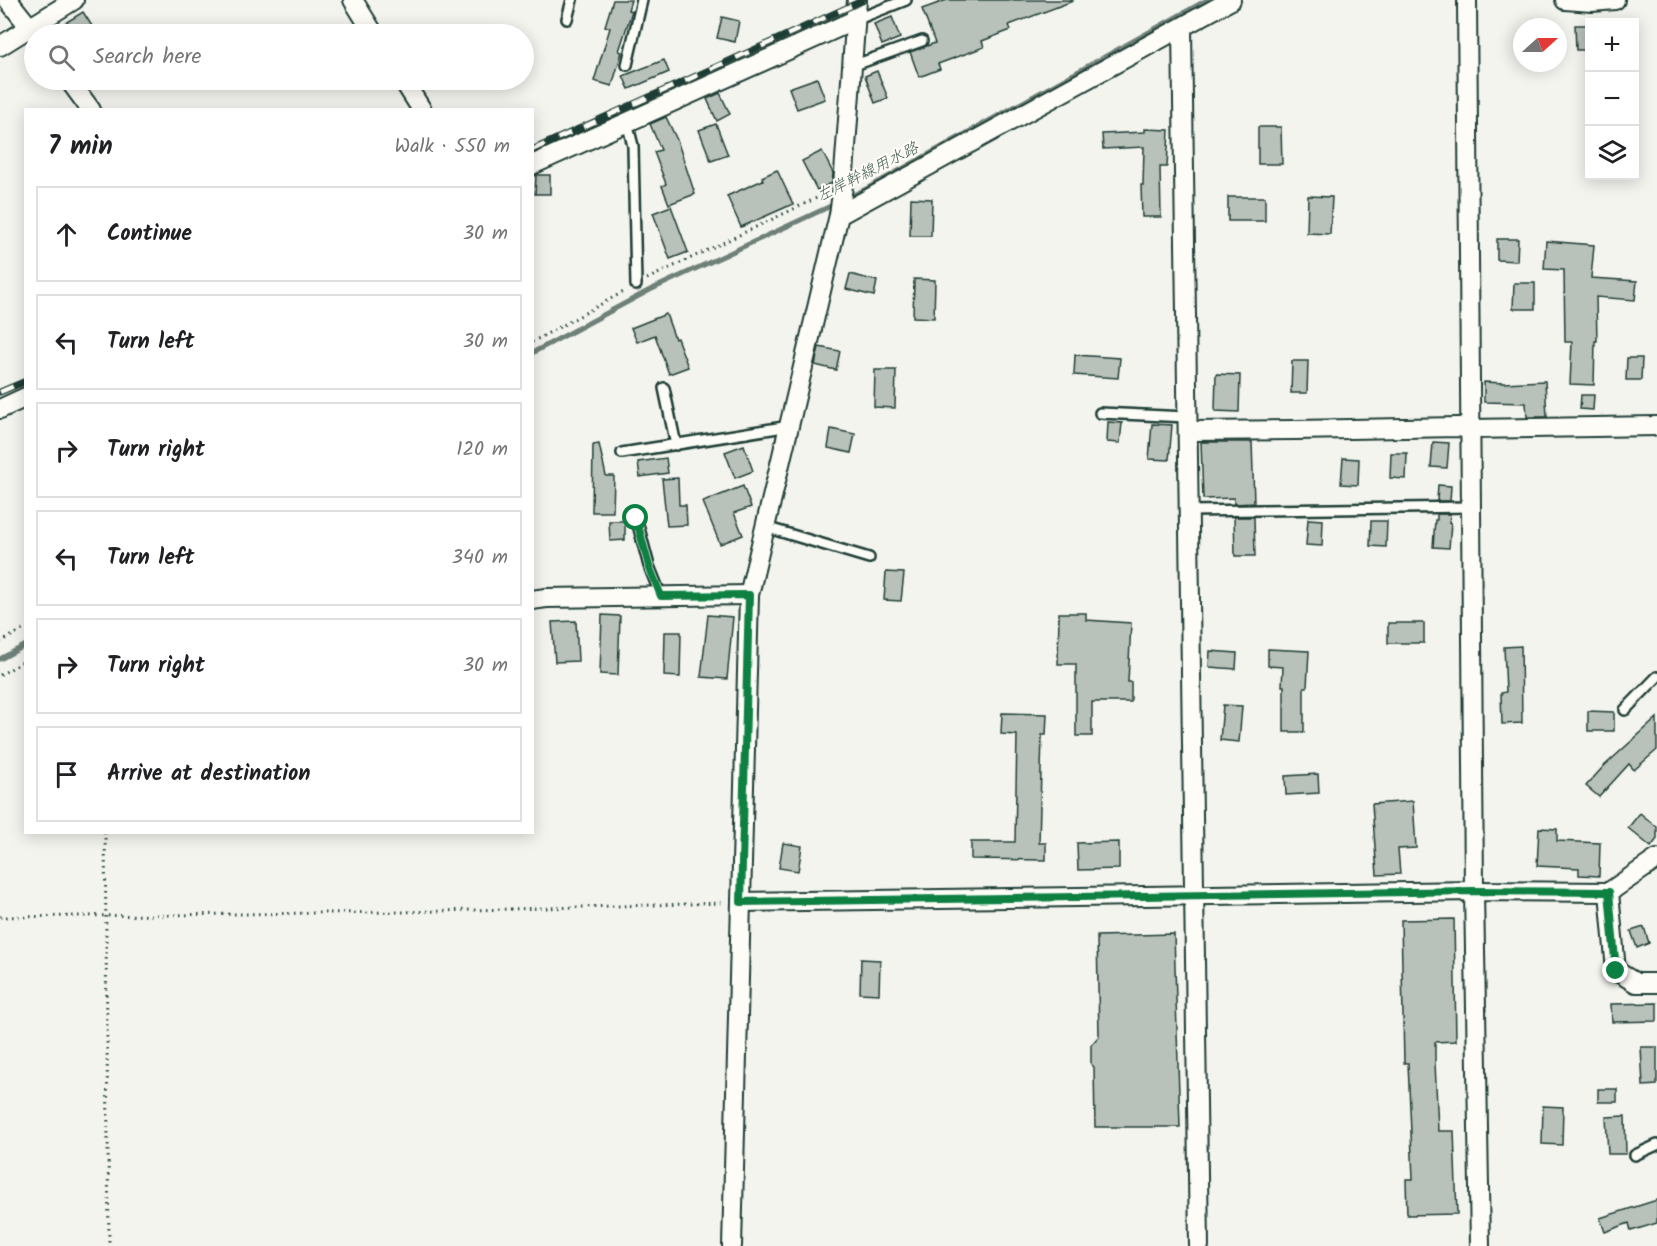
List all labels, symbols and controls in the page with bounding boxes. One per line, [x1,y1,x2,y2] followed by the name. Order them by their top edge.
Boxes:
[1513,18,1567,72] north arrow
[1585,18,1639,180] map controls
[1585,18,1639,72] button: +
[24,24,534,90] search box
[93,40,201,75] text: Search here
[45,41,78,74] icon: search
[1585,72,1639,126] button: −
[48,126,113,168] text: 7 min
[1585,126,1639,180] button: layers
[395,131,510,163] text: Walk · 550 m
[812,135,924,209] water label: 左岸幹線用水路
[107,217,192,252] text: Continue
[50,218,83,251] icon: ahead
[463,218,508,250] text: 30 m
[107,325,194,360] text: Turn left
[50,326,83,359] icon: left
[463,326,508,358] text: 30 m
[107,433,205,468] text: Turn right
[50,434,83,467] icon: right
[456,434,508,466] text: 120 m
[622,504,648,530] route start
[107,541,194,576] text: Turn left
[50,542,83,575] icon: left
[452,542,508,574] text: 340 m
[107,649,205,684] text: Turn right
[50,650,83,683] icon: right
[463,650,508,682] text: 30 m
[107,757,310,792] text: Arrive at destination
[50,758,83,791] icon: arrive
[1602,957,1628,983] route end

